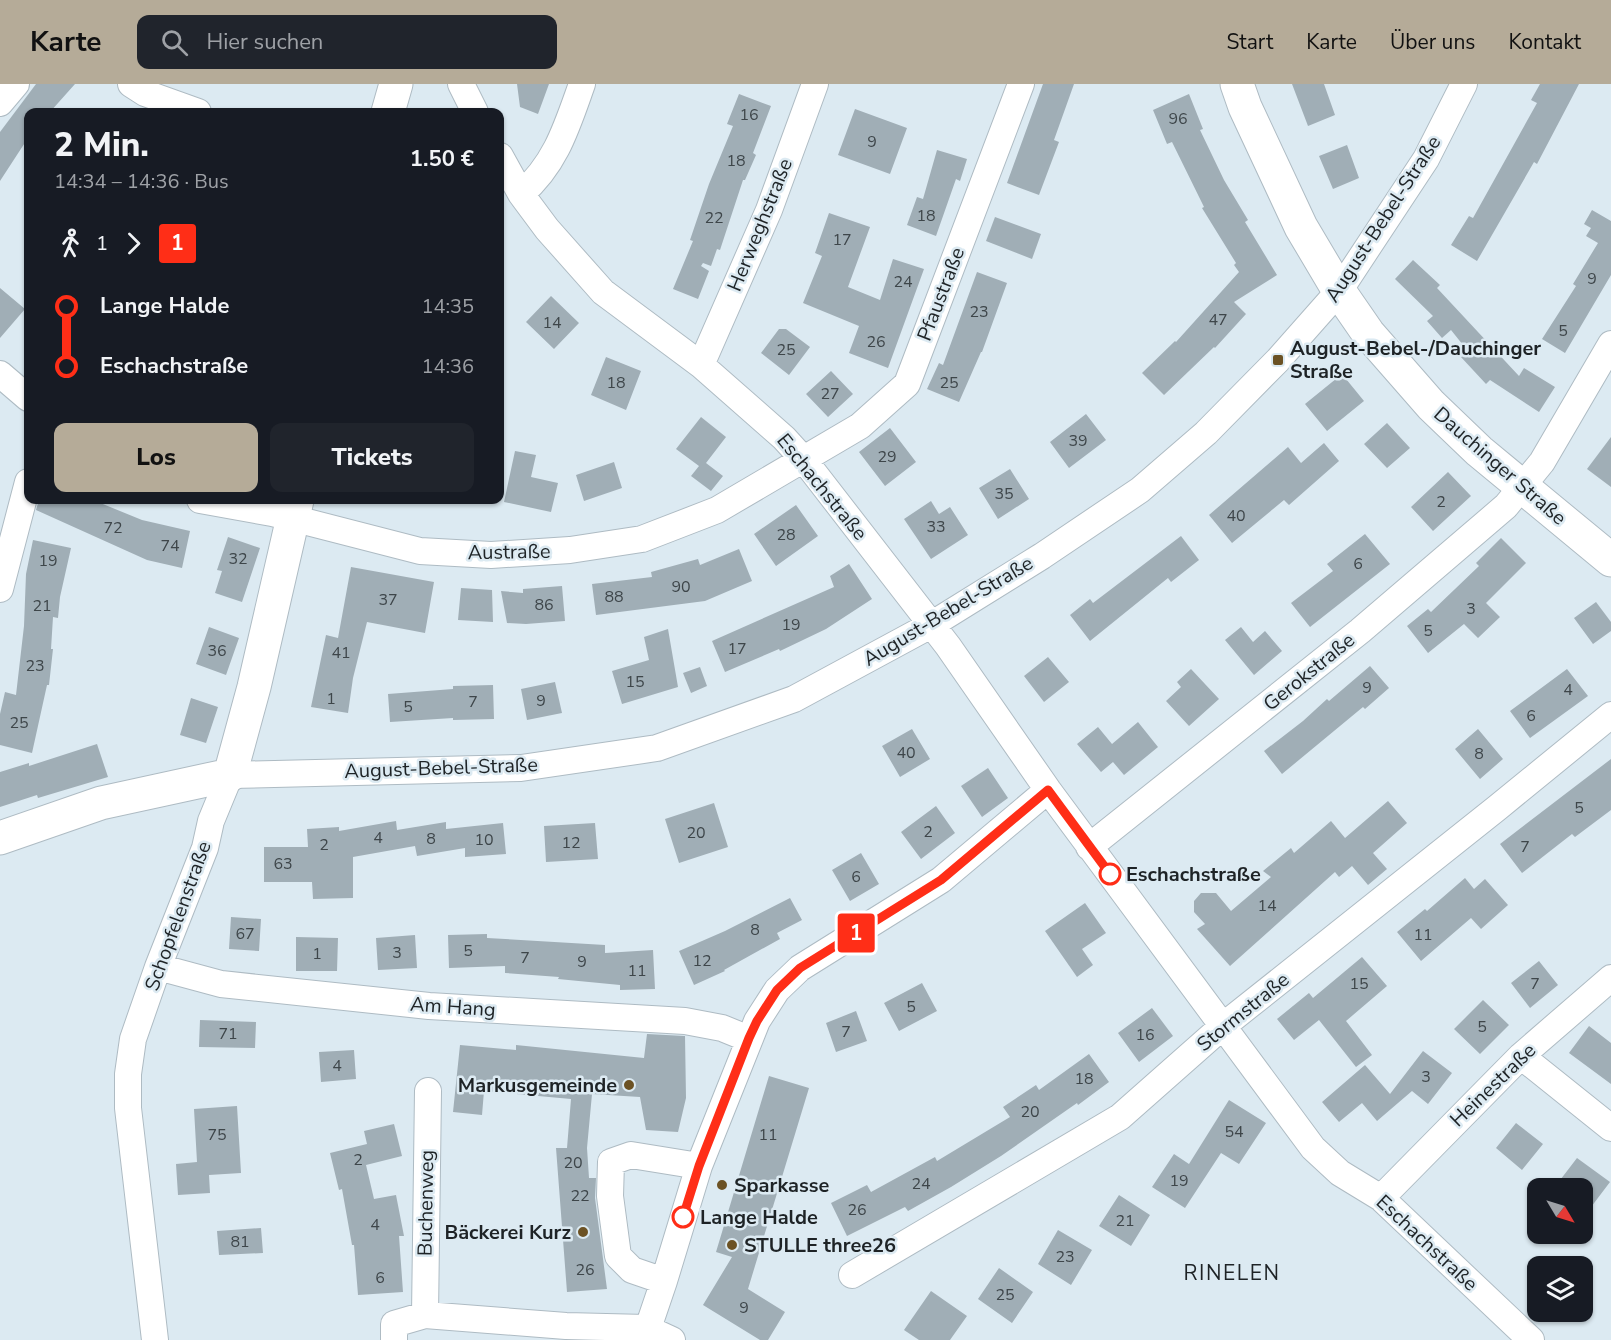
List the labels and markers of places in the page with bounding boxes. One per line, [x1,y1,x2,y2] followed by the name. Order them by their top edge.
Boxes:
[1290,335,1541,385] place label: August-Bebel-/Dauchinger Straße
[1271,353,1285,367] marker: August-Bebel-/Dauchinger Straße
[1126,861,1261,888] place label: Eschachstraße
[1099,863,1121,885] marker: Eschachstraße
[458,1072,617,1099] place label: Markusgemeinde
[622,1078,636,1092] marker: Markusgemeinde
[734,1172,829,1199] place label: Sparkasse
[715,1178,729,1192] marker: Sparkasse
[700,1204,818,1231] place label: Lange Halde
[672,1206,694,1228] marker: Lange Halde
[444,1219,571,1246] place label: Bäckerei Kurz
[576,1225,590,1239] marker: Bäckerei Kurz
[744,1232,896,1259] place label: STULLE three26
[725,1238,739,1252] marker: STULLE three26

